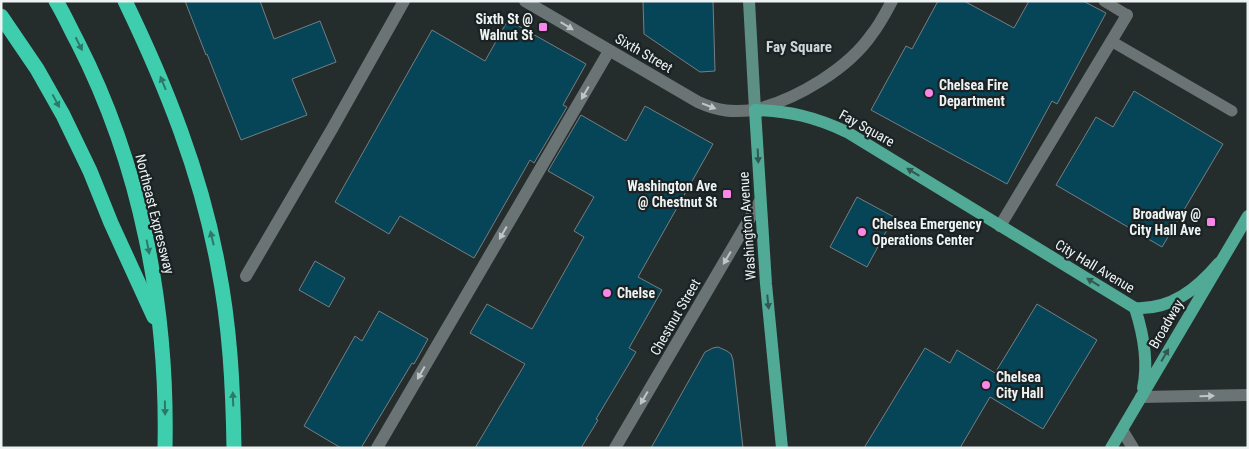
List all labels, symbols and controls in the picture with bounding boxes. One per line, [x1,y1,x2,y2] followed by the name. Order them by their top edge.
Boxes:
[475,11,533,43] place label: Sixth St @ Walnut St
[537,21,549,33] marker: Sixth St @ Walnut St
[560,22,575,30] one-way arrow
[612,30,676,76] street label: Sixth Street
[75,37,83,51] one-way arrow
[766,38,832,56] district label: Fay Square
[159,76,166,91] one-way arrow
[939,77,1009,109] place label: Chelsea Fire Department
[580,86,589,99] one-way arrow
[923,87,935,99] marker: Chelsea Fire Department
[52,94,60,108] one-way arrow
[702,102,717,110] one-way arrow
[837,106,898,150] street label: Fay Square
[754,148,762,164] one-way arrow
[132,152,178,276] street label: Northeast Expressway
[906,168,920,177] one-way arrow
[735,171,759,281] street label: Washington Avenue
[627,178,717,210] place label: Washington Ave @ Chestnut St
[721,188,733,200] marker: Washington Ave @ Chestnut St
[1129,206,1201,238] place label: Broadway @ City Hall Ave
[872,216,983,248] place label: Chelsea Emergency Operations Center
[1205,216,1217,228] marker: Broadway @ City Hall Ave
[498,226,507,240] one-way arrow
[856,226,868,238] marker: Chelsea Emergency Operations Center
[208,231,216,246] one-way arrow
[1052,236,1138,296] street label: City Hall Avenue
[144,240,152,255] one-way arrow
[722,252,731,265] one-way arrow
[647,276,703,358] street label: Chestnut Street
[1086,278,1099,287] one-way arrow
[617,285,655,301] place label: Chelse
[601,287,613,299] marker: Chelse
[764,294,772,310] one-way arrow
[1146,296,1187,351] street label: Broadway
[1161,349,1170,362] one-way arrow
[416,367,425,380] one-way arrow
[996,369,1044,401] place label: Chelsea City Hall
[980,379,992,391] marker: Chelsea City Hall
[228,391,236,407] one-way arrow
[640,392,649,405] one-way arrow
[1199,392,1215,400] one-way arrow
[161,401,169,417] one-way arrow

